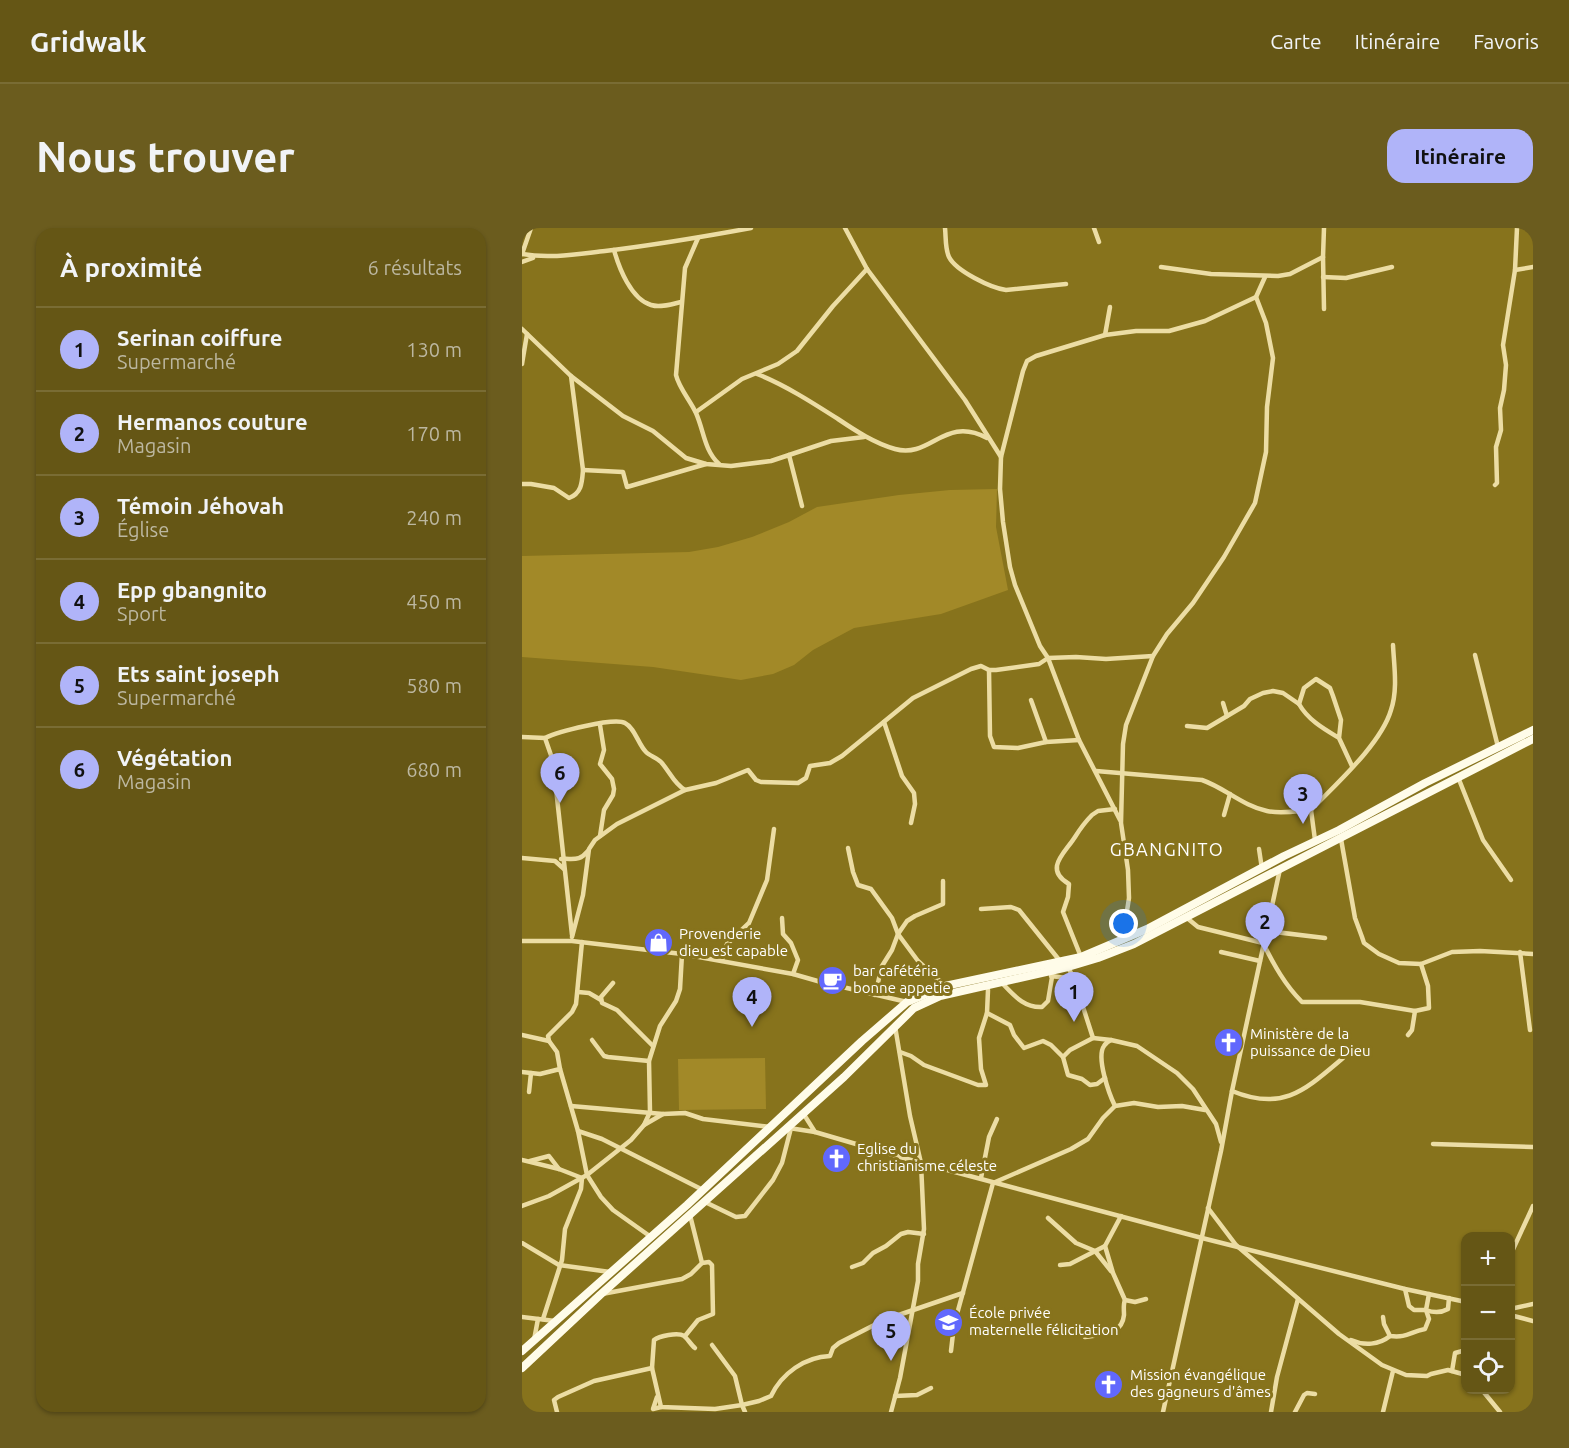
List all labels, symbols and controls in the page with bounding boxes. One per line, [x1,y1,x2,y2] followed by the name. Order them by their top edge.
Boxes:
[30,26,147,57] text: Gridwalk
[1270,29,1322,53] text: Carte
[1355,29,1440,53] text: Itinéraire
[1473,29,1539,53] text: Favoris
[1387,129,1533,183] button: Itinéraire
[36,133,295,180] text: Nous trouver
[60,253,202,282] text: À proximité
[368,256,462,279] text: 6 résultats
[117,325,283,350] text: Serinan coiffure
[74,338,85,361] text: 1
[406,338,462,361] text: 130 m
[117,350,236,373] text: Supermarché
[117,409,308,434] text: Hermanos couture
[74,422,85,445] text: 2
[406,422,462,445] text: 170 m
[117,434,191,457] text: Magasin
[117,493,284,518] text: Témoin Jéhovah
[74,506,85,529] text: 3
[406,506,462,529] text: 240 m
[117,518,169,541] text: Église
[117,577,267,602] text: Epp gbangnito
[74,590,85,613] text: 4
[406,590,462,613] text: 450 m
[117,602,166,625] text: Sport
[117,661,280,686] text: Ets saint joseph
[74,674,85,697] text: 5
[406,674,462,697] text: 580 m
[117,686,236,709] text: Supermarché
[117,745,232,770] text: Végétation
[540,754,579,803] pin: 6
[74,758,85,781] text: 6
[406,758,462,781] text: 680 m
[117,770,191,793] text: Magasin
[1284,774,1322,824] pin: 3
[1110,839,1224,859] district label: GBANGNITO
[1246,902,1284,952] pin: 2
[1109,909,1138,938] your location
[679,925,788,959] place label: Provenderie dieu est capable
[642,927,674,959] shop icon: Provenderie dieu est capable
[853,962,951,996] place label: bar cafétéria bonne appetie
[816,964,848,996] cafe icon: bar cafétéria bonne appetie
[1054,972,1094,1022] pin: 1
[732,978,772,1027] pin: 4
[1250,1025,1371,1059] place label: Ministère de la puissance de Dieu
[1213,1027,1245,1059] church icon: Ministère de la puissance de Dieu
[857,1140,997,1174] place label: Eglise du christianisme céleste
[820,1142,852,1174] church icon: Eglise du christianisme céleste
[1461,1232,1515,1394] map controls
[1461,1232,1515,1286] button: +
[1461,1286,1515,1340] button: −
[969,1304,1119,1338] place label: École privée maternelle félicitation
[932,1306,964,1338] school or university icon: École privée maternelle félicitation
[872,1312,910,1361] pin: 5
[1461,1340,1515,1394] button: locate
[1130,1366,1271,1400] place label: Mission évangélique des gagneurs d'âmes
[1093,1368,1125,1400] church icon: Mission évangélique des gagneurs d'âmes

